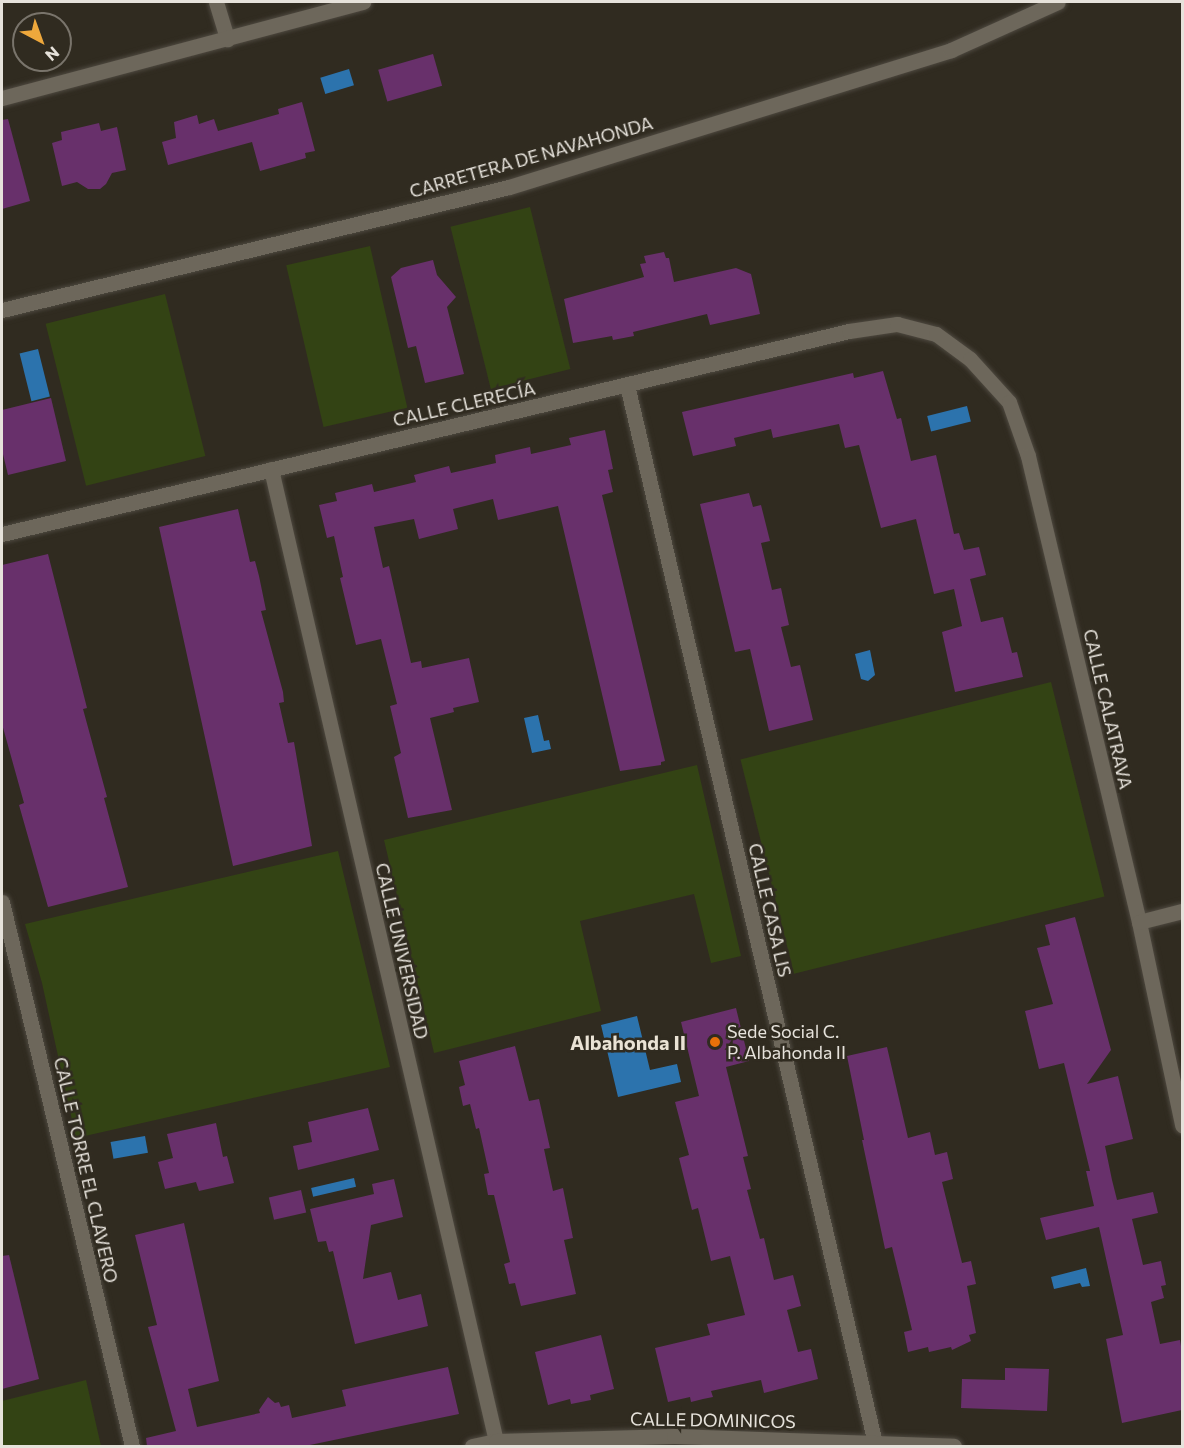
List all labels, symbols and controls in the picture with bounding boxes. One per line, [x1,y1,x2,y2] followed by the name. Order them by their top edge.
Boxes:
[12,12,72,72] north arrow
[42,43,64,66] text: N
[407,112,655,202] street label: CARRETERA DE NAVAHONDA
[391,377,537,431] street label: CALLE CLERECÍA
[1079,627,1137,791] street label: CALLE CALATRAVA
[744,841,796,979] street label: CALLE CASA LIS
[371,861,433,1041] street label: CALLE UNIVERSIDAD
[727,1021,846,1064] place label: Sede Social C. P. Albahonda II
[570,1030,686,1054] district label: Albahonda II
[708,1035,722,1049] marker: Sede Social C. P. Albahonda II
[49,1055,123,1285] street label: CALLE TORRE EL CLAVERO
[630,1408,796,1432] street label: CALLE DOMINICOS

